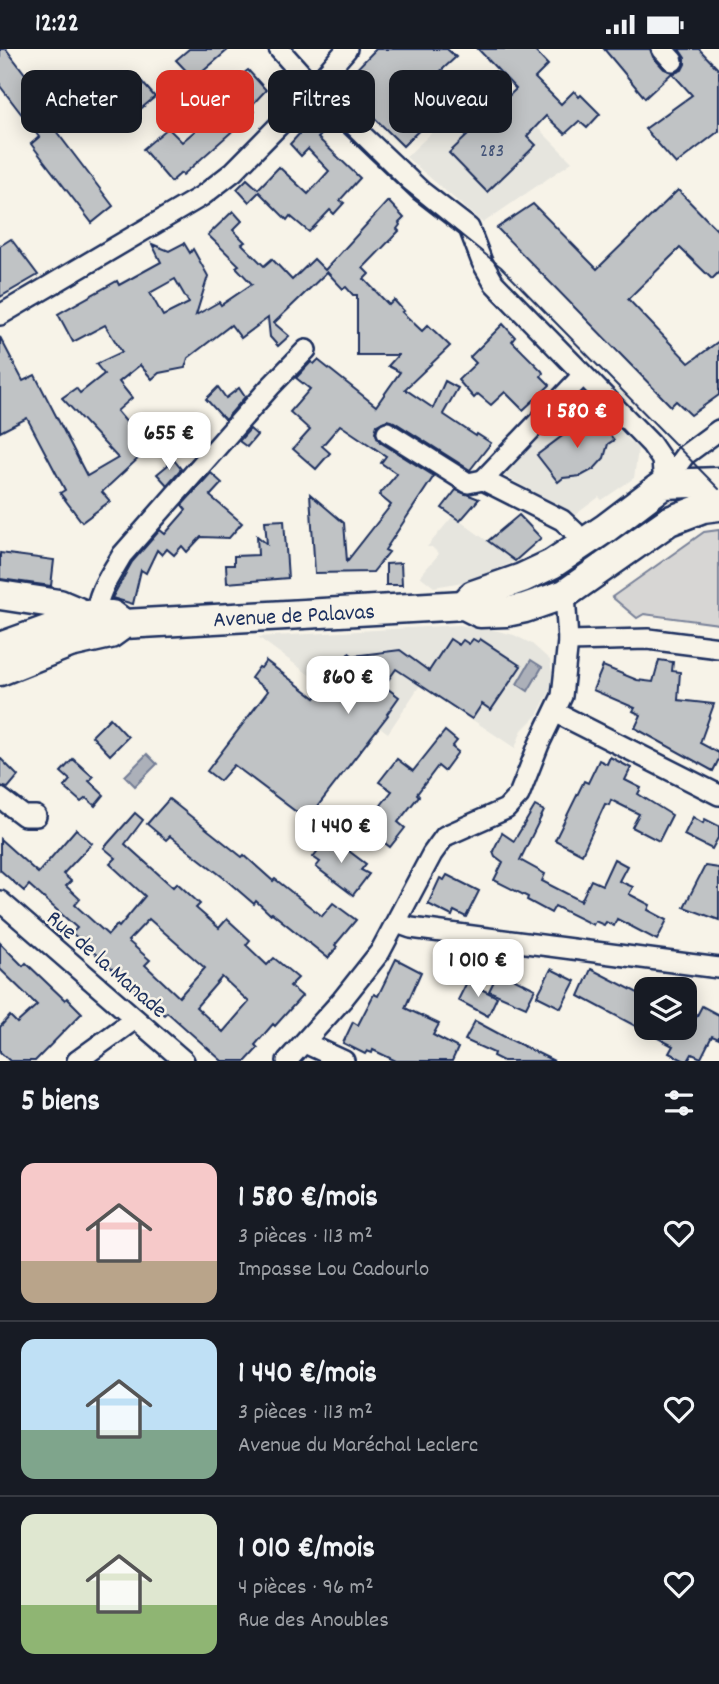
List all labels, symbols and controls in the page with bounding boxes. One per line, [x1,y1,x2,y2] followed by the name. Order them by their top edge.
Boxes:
[35,6,79,43] text: 12:22
[21,70,142,133] chip: Acheter
[156,70,254,133] chip: Louer
[268,70,375,133] chip: Filtres
[389,70,512,133] chip: Nouveau
[480,139,504,166] house number: 283
[512,391,642,450] pin: 1 580 €
[547,396,607,429] text: 1 580 €
[120,413,218,472] pin: 655 €
[144,418,194,451] text: 655 €
[212,597,376,638] street label: Avenue de Palavas
[299,657,397,716] pin: 860 €
[322,662,374,695] text: 860 €
[276,805,406,865] pin: 1 440 €
[311,811,371,844] text: 1 440 €
[38,904,173,1028] street label: Rue de la Manade
[413,939,543,999] pin: 1 010 €
[449,945,507,978] text: 1 010 €
[634,977,697,1040] map controls
[634,977,697,1040] button: layers
[21,1082,100,1125] text: 5 biens
[660,1084,698,1122] icon: filters
[238,1178,378,1221] text: 1 580 €/mois
[77,1191,161,1275] icon: home
[660,1214,698,1252] icon: heart
[238,1221,373,1254] text: 3 pièces · 113 m²
[238,1254,429,1287] text: Impasse Lou Cadourlo
[238,1354,377,1397] text: 1 440 €/mois
[77,1367,161,1451] icon: home
[660,1390,698,1428] icon: heart
[238,1397,373,1430] text: 3 pièces · 113 m²
[238,1430,478,1463] text: Avenue du Maréchal Leclerc
[238,1529,375,1572] text: 1 010 €/mois
[77,1542,161,1626] icon: home
[660,1565,698,1603] icon: heart
[238,1572,374,1605] text: 4 pièces · 96 m²
[238,1605,389,1638] text: Rue des Anoubles

